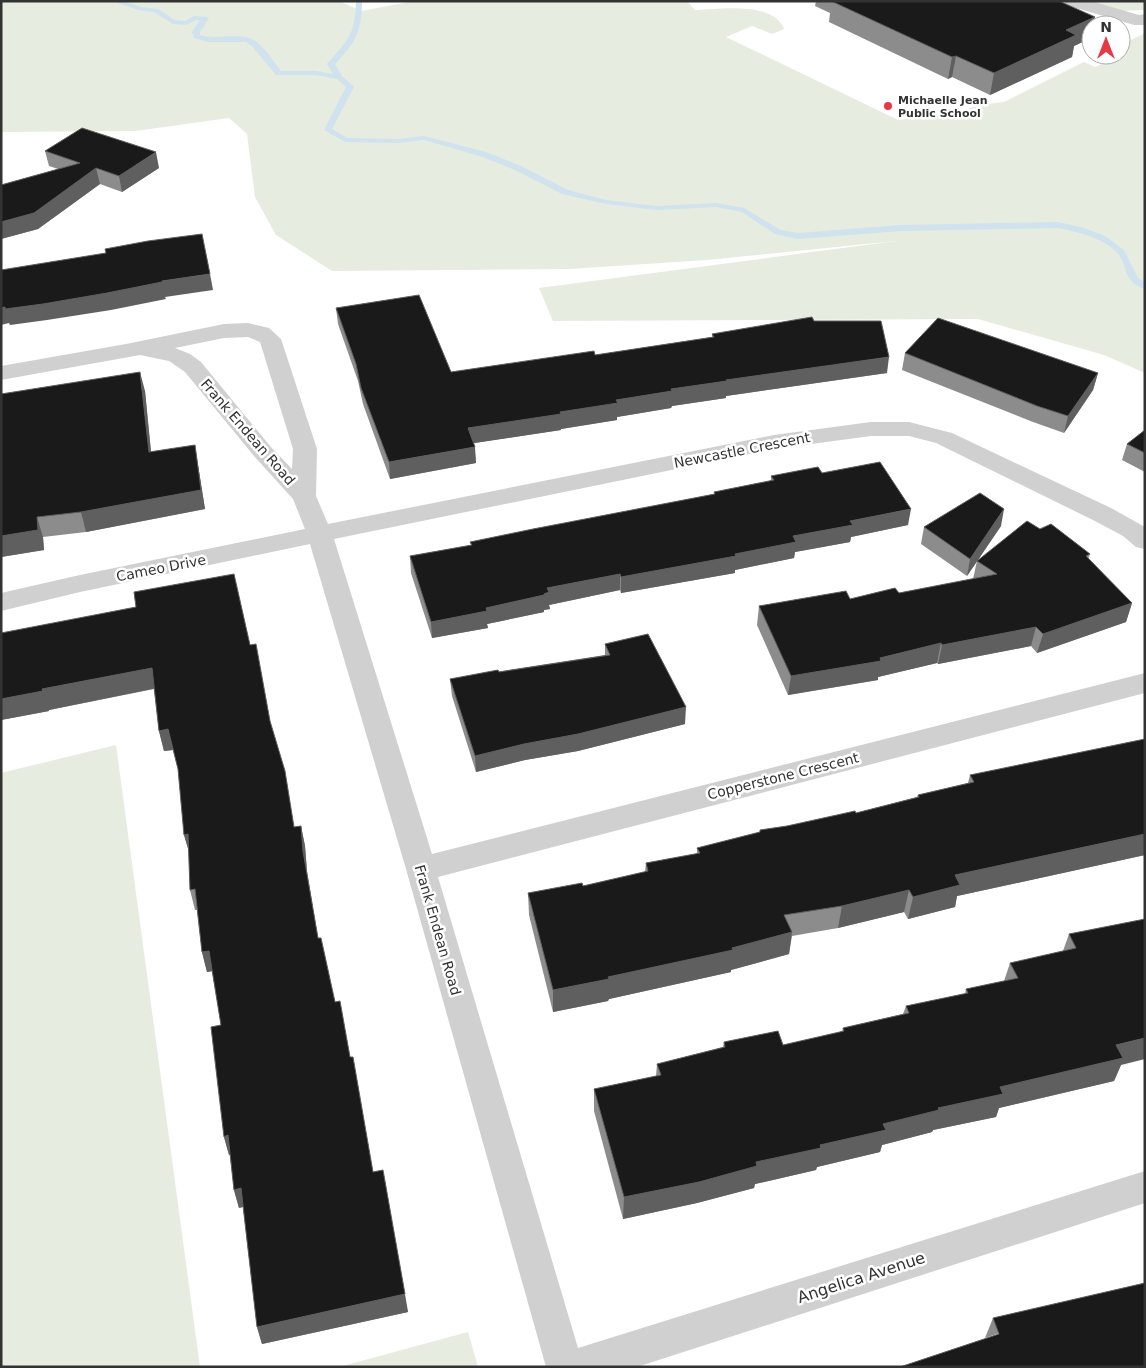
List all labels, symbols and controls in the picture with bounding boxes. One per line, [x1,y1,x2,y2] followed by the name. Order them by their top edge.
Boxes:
[1081,15,1131,65] north arrow
[1100,19,1112,35] text: N
[898,94,988,120] place label: Michaelle Jean Public School
[882,100,894,112] marker: Michaelle Jean Public School
[198,376,298,488] street label: Frank Endean Road
[673,429,812,471] street label: Newcastle Crescent
[115,551,207,585] street label: Cameo Drive
[706,749,861,803] street label: Copperstone Crescent
[412,863,464,997] street label: Frank Endean Road
[795,1248,927,1307] street label: Angelica Avenue

